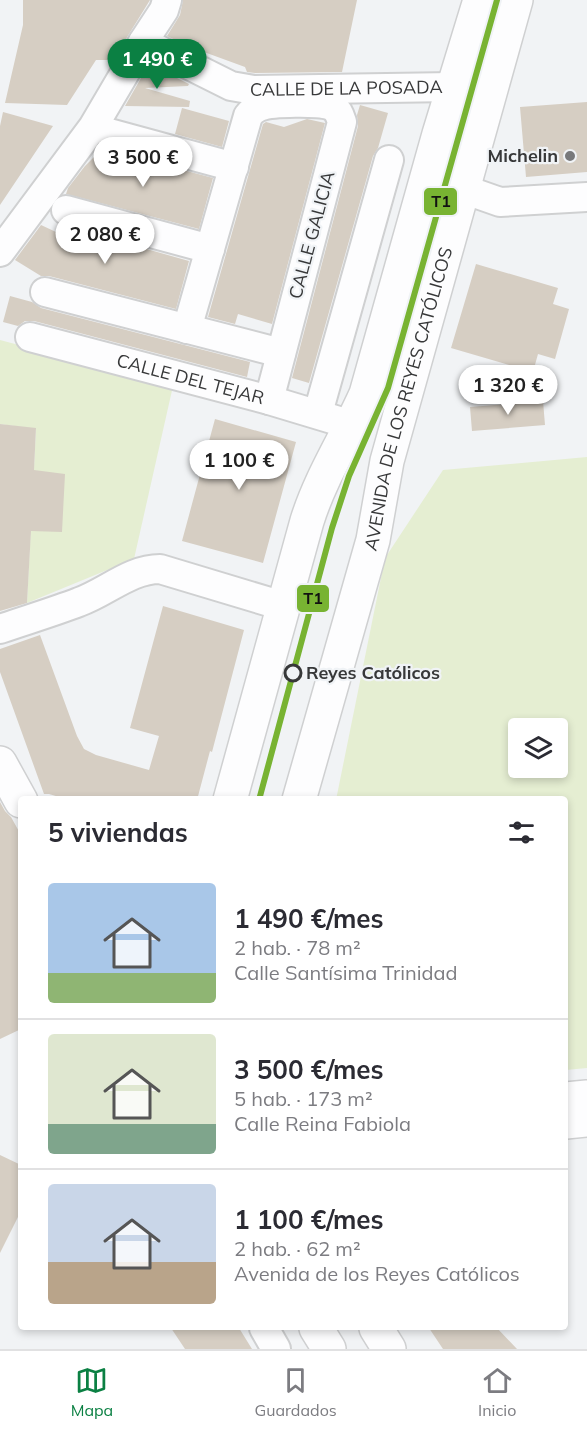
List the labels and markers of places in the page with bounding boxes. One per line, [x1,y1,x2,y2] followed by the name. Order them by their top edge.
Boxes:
[102,39,212,90] pin: 1 490 €
[88,137,198,188] pin: 3 500 €
[488,144,558,167] place label: Michelin
[563,149,577,163] marker: Michelin
[50,214,160,265] pin: 2 080 €
[453,365,563,416] pin: 1 320 €
[184,440,294,491] pin: 1 100 €
[306,661,440,684] place label: Reyes Católicos
[284,664,302,682] marker: Reyes Católicos

